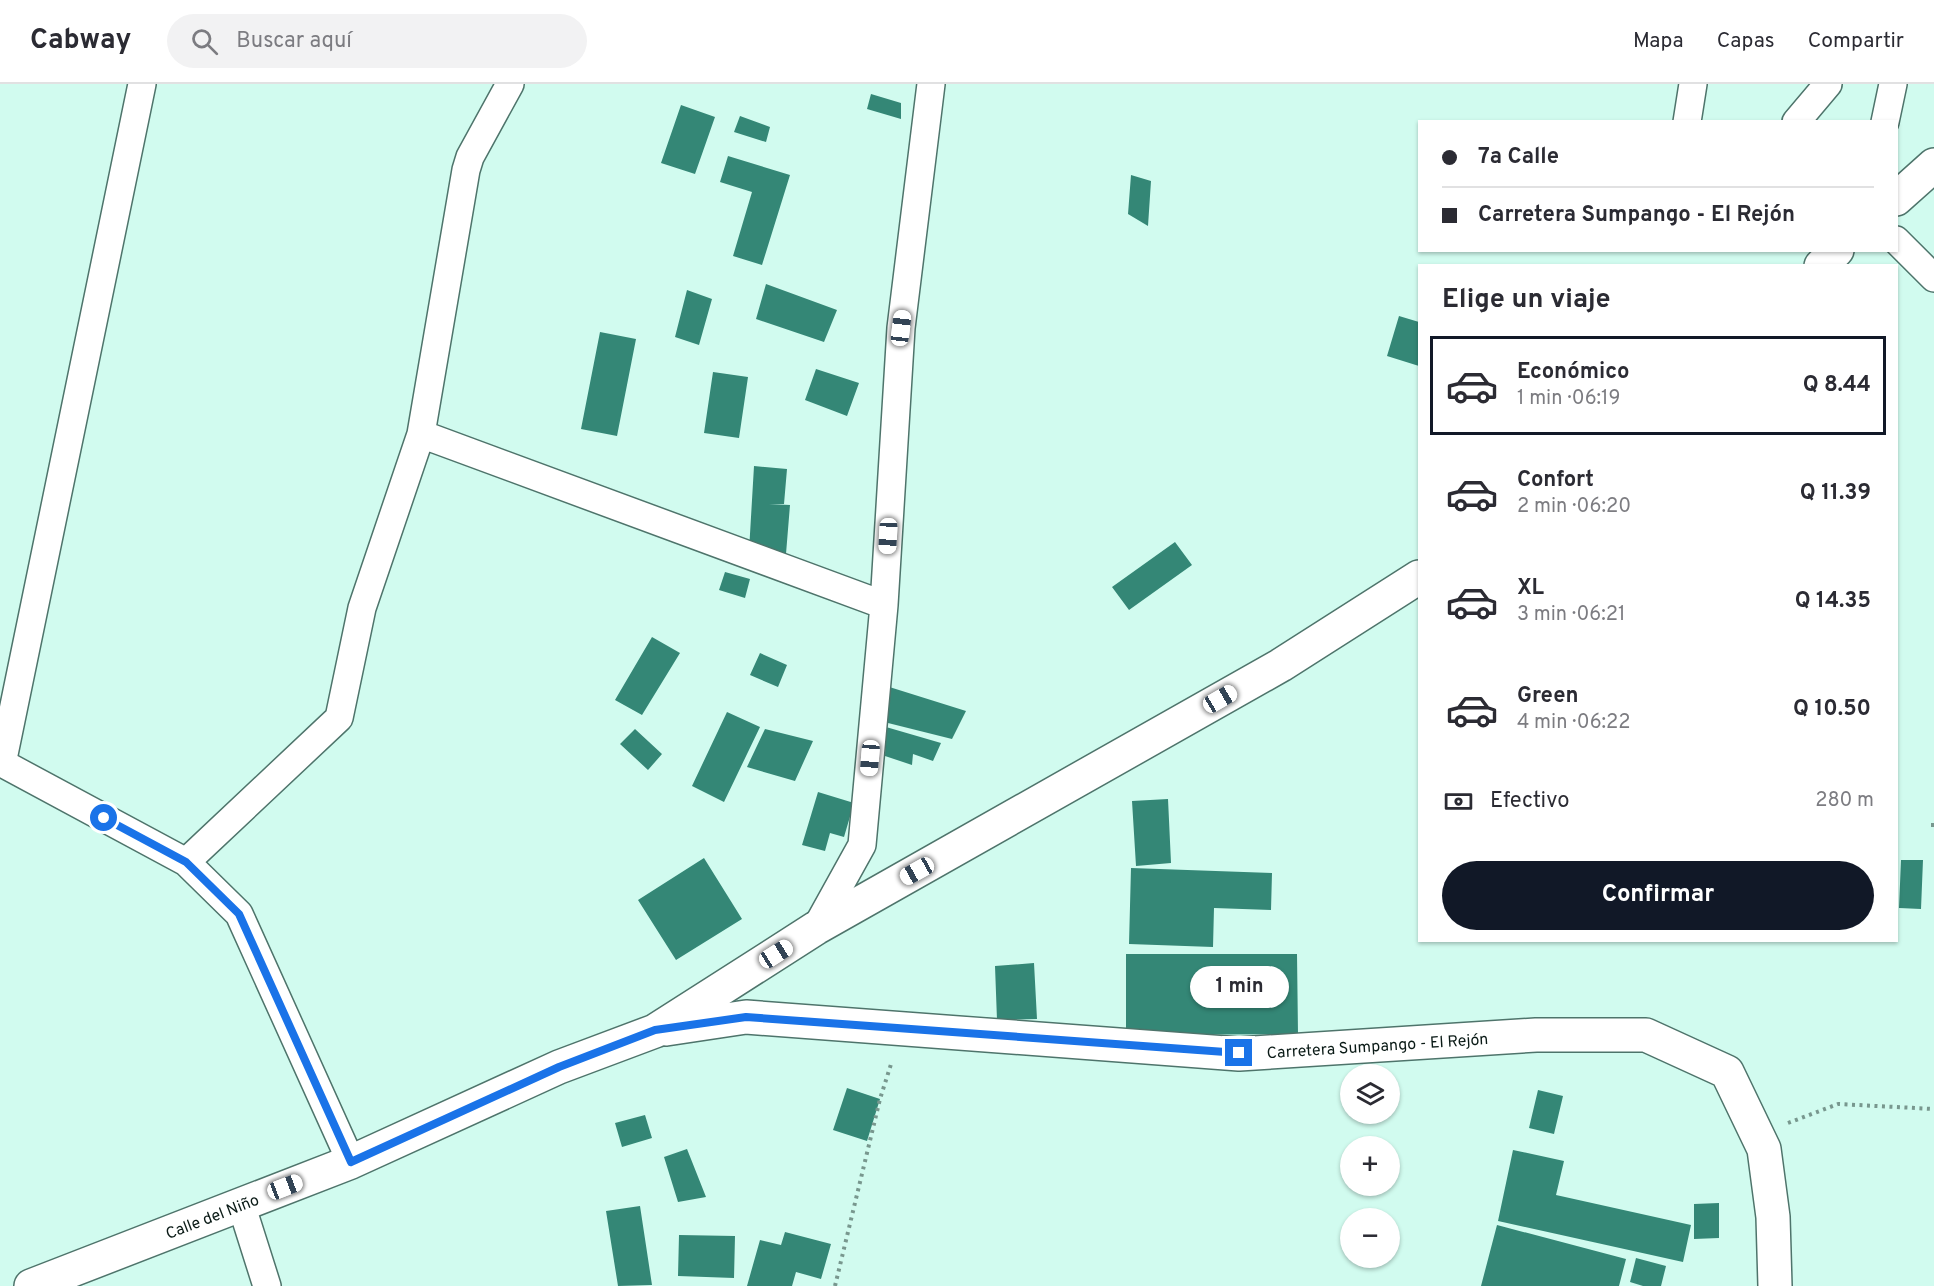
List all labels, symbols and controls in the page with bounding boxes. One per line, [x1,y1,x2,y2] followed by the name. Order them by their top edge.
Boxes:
[167,14,587,68] search box
[30,23,131,59] text: Cabway
[188,25,221,58] icon: search
[236,28,352,55] text: Buscar aquí
[1633,28,1684,55] text: Mapa
[1717,28,1775,55] text: Capas
[1808,28,1904,55] text: Compartir
[1478,144,1559,171] text: 7a Calle
[1478,202,1795,229] text: Carretera Sumpango - El Rejón
[1442,283,1611,317] text: Elige un viaje
[890,309,912,347] car
[1445,359,1499,413] icon: car
[1517,359,1630,386] text: Económico
[1803,372,1871,399] text: Q 8.44
[1517,386,1621,412] text: 1 min · 06:19
[1445,467,1499,521] icon: car
[1517,467,1594,494] text: Confort
[1800,480,1871,507] text: Q 11.39
[1517,494,1631,520] text: 2 min · 06:20
[878,518,898,554] car
[1445,575,1499,629] icon: car
[1517,575,1544,602] text: XL
[1795,588,1871,615] text: Q 14.35
[1517,602,1625,628] text: 3 min · 06:21
[1200,682,1240,716] car
[1445,683,1499,737] icon: car
[1517,683,1579,710] text: Green
[1793,696,1871,723] text: Q 10.50
[1517,710,1631,736] text: 4 min · 06:22
[859,739,881,777] car
[1442,785,1475,818] icon: cash
[1490,788,1570,815] text: Efectivo
[1815,788,1874,814] text: 280 m
[90,804,117,831] route start
[897,854,937,888] car
[1442,861,1874,930] button: Confirmar
[756,937,796,971] car
[1190,966,1288,1008] callout: 1 min
[1215,974,1264,1000] text: 1 min
[1266,1030,1489,1064] street label: Carretera Sumpango - El Rejón
[1225,1039,1252,1066] route end
[1340,1064,1400,1268] map controls
[1340,1064,1400,1124] button: layers
[1340,1136,1400,1196] button: +
[265,1172,305,1202] car
[163,1191,262,1245] street label: Calle del Niño
[1340,1208,1400,1268] button: −

